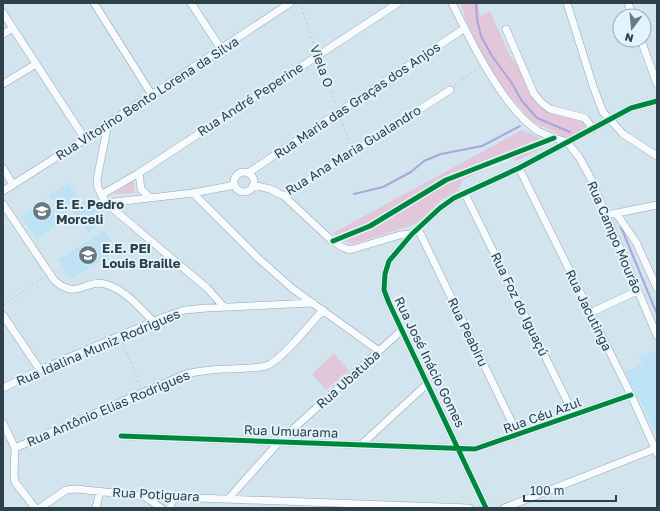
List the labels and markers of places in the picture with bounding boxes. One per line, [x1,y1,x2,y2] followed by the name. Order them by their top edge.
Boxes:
[56,196,124,227] place label: E. E. Pedro Morceli
[31,200,53,222] school or university icon: E. E. Pedro Morceli
[102,240,181,271] place label: E.E. PEI Louis Braille
[77,244,99,266] school or university icon: E.E. PEI Louis Braille

